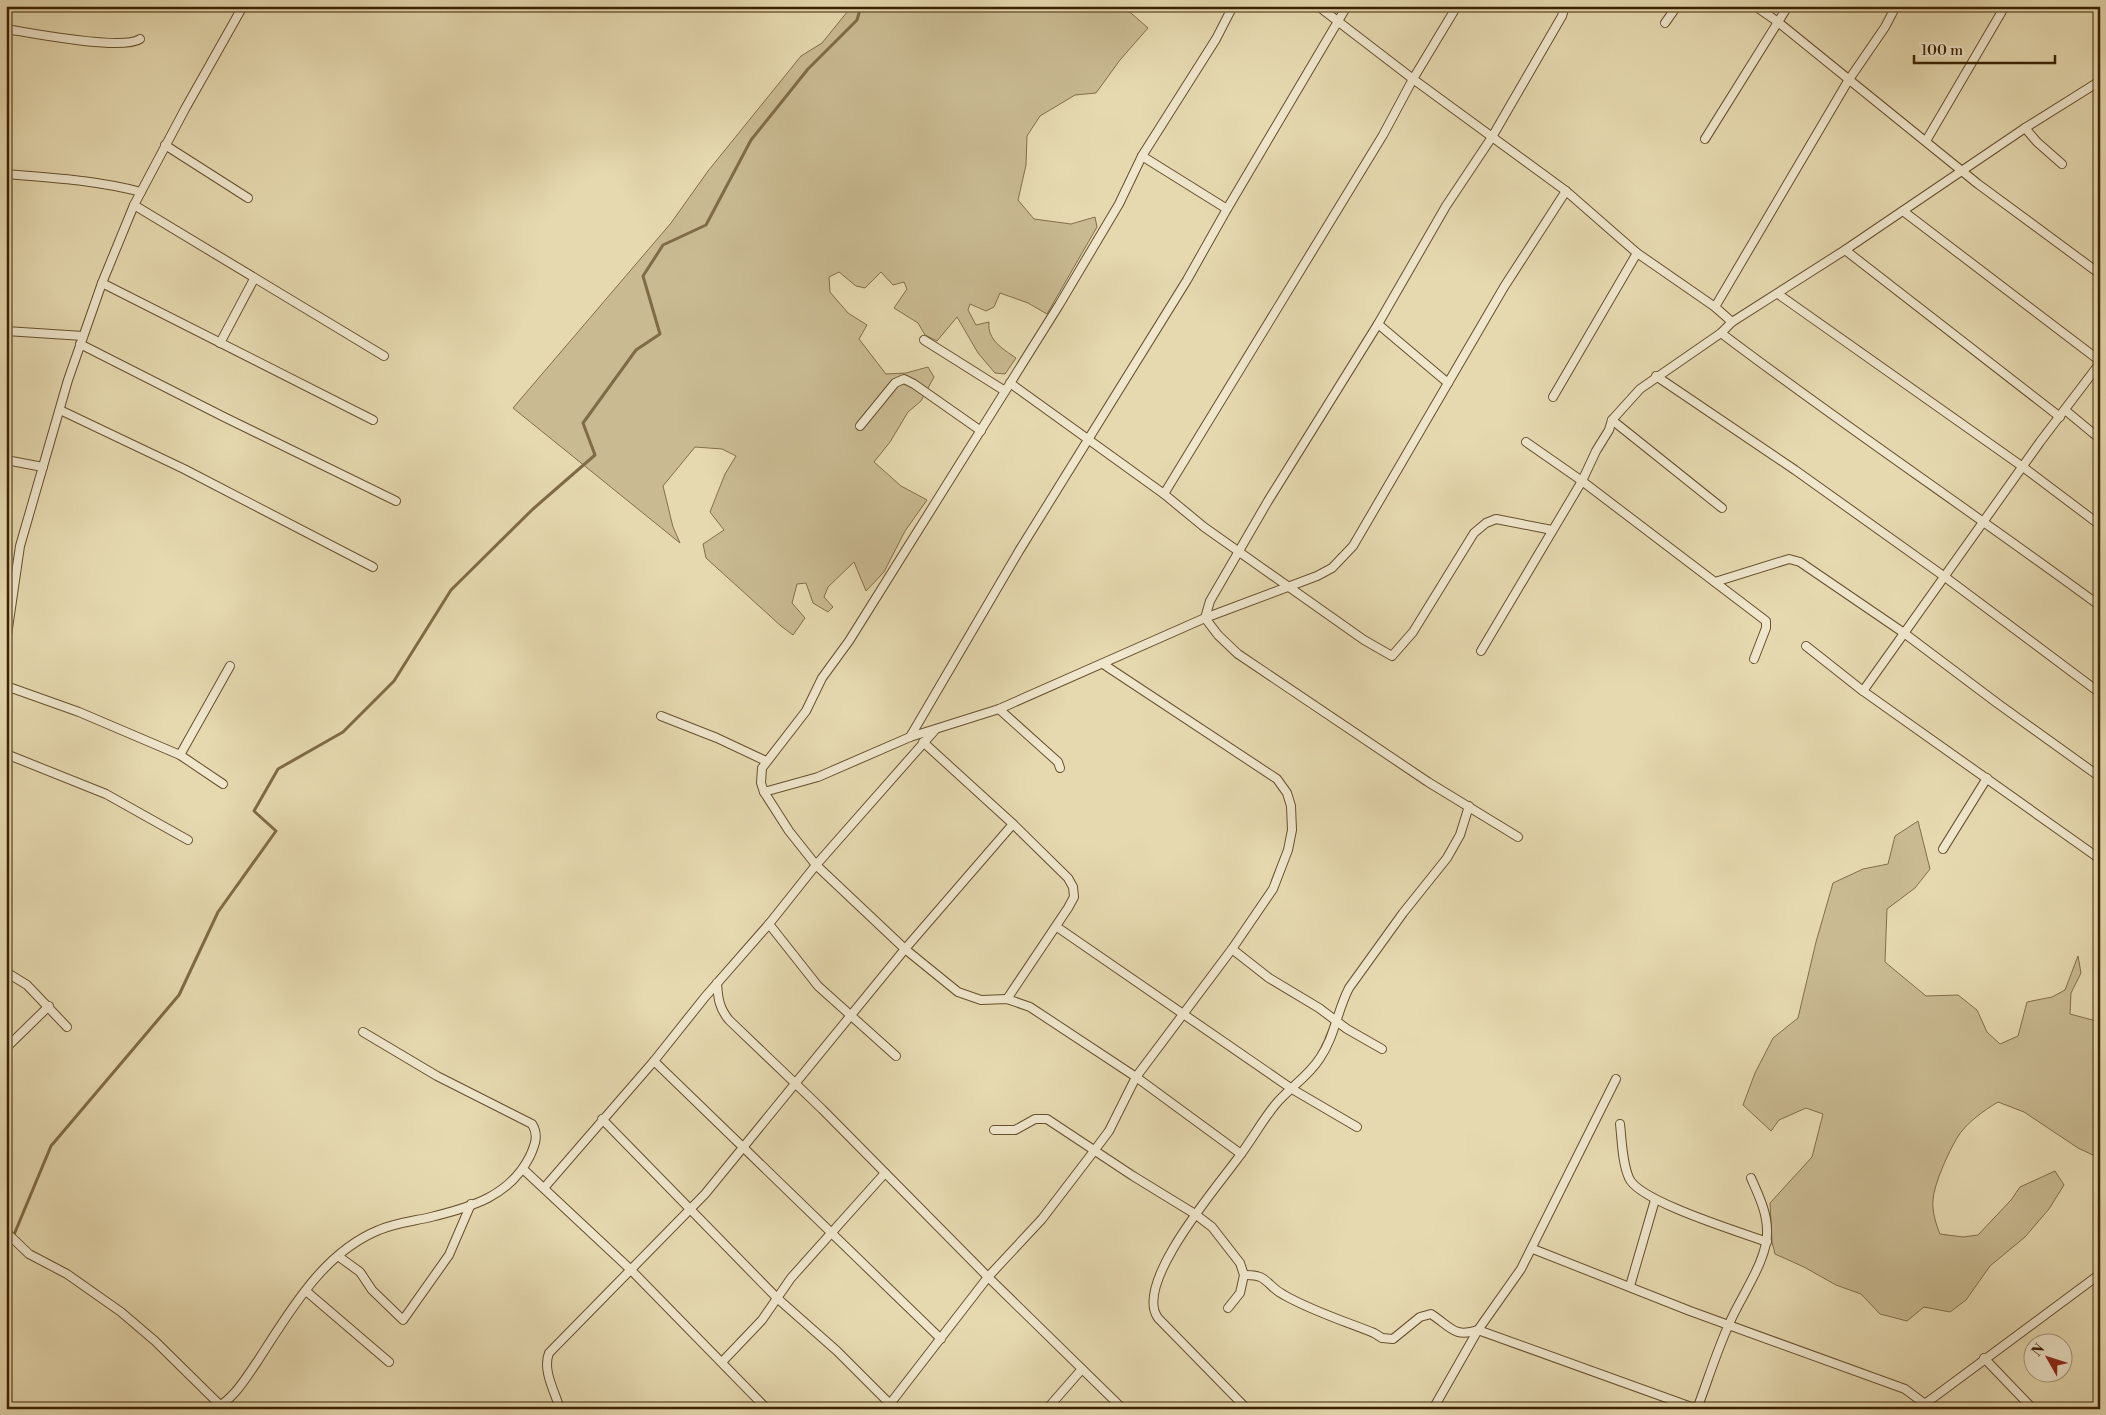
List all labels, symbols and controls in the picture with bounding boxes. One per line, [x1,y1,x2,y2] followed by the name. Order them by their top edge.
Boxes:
[1914,32,2055,64] scale bar
[1921,41,1963,60] text: 100 m
[2024,1332,2074,1382] north arrow
[2028,1340,2049,1360] text: N

